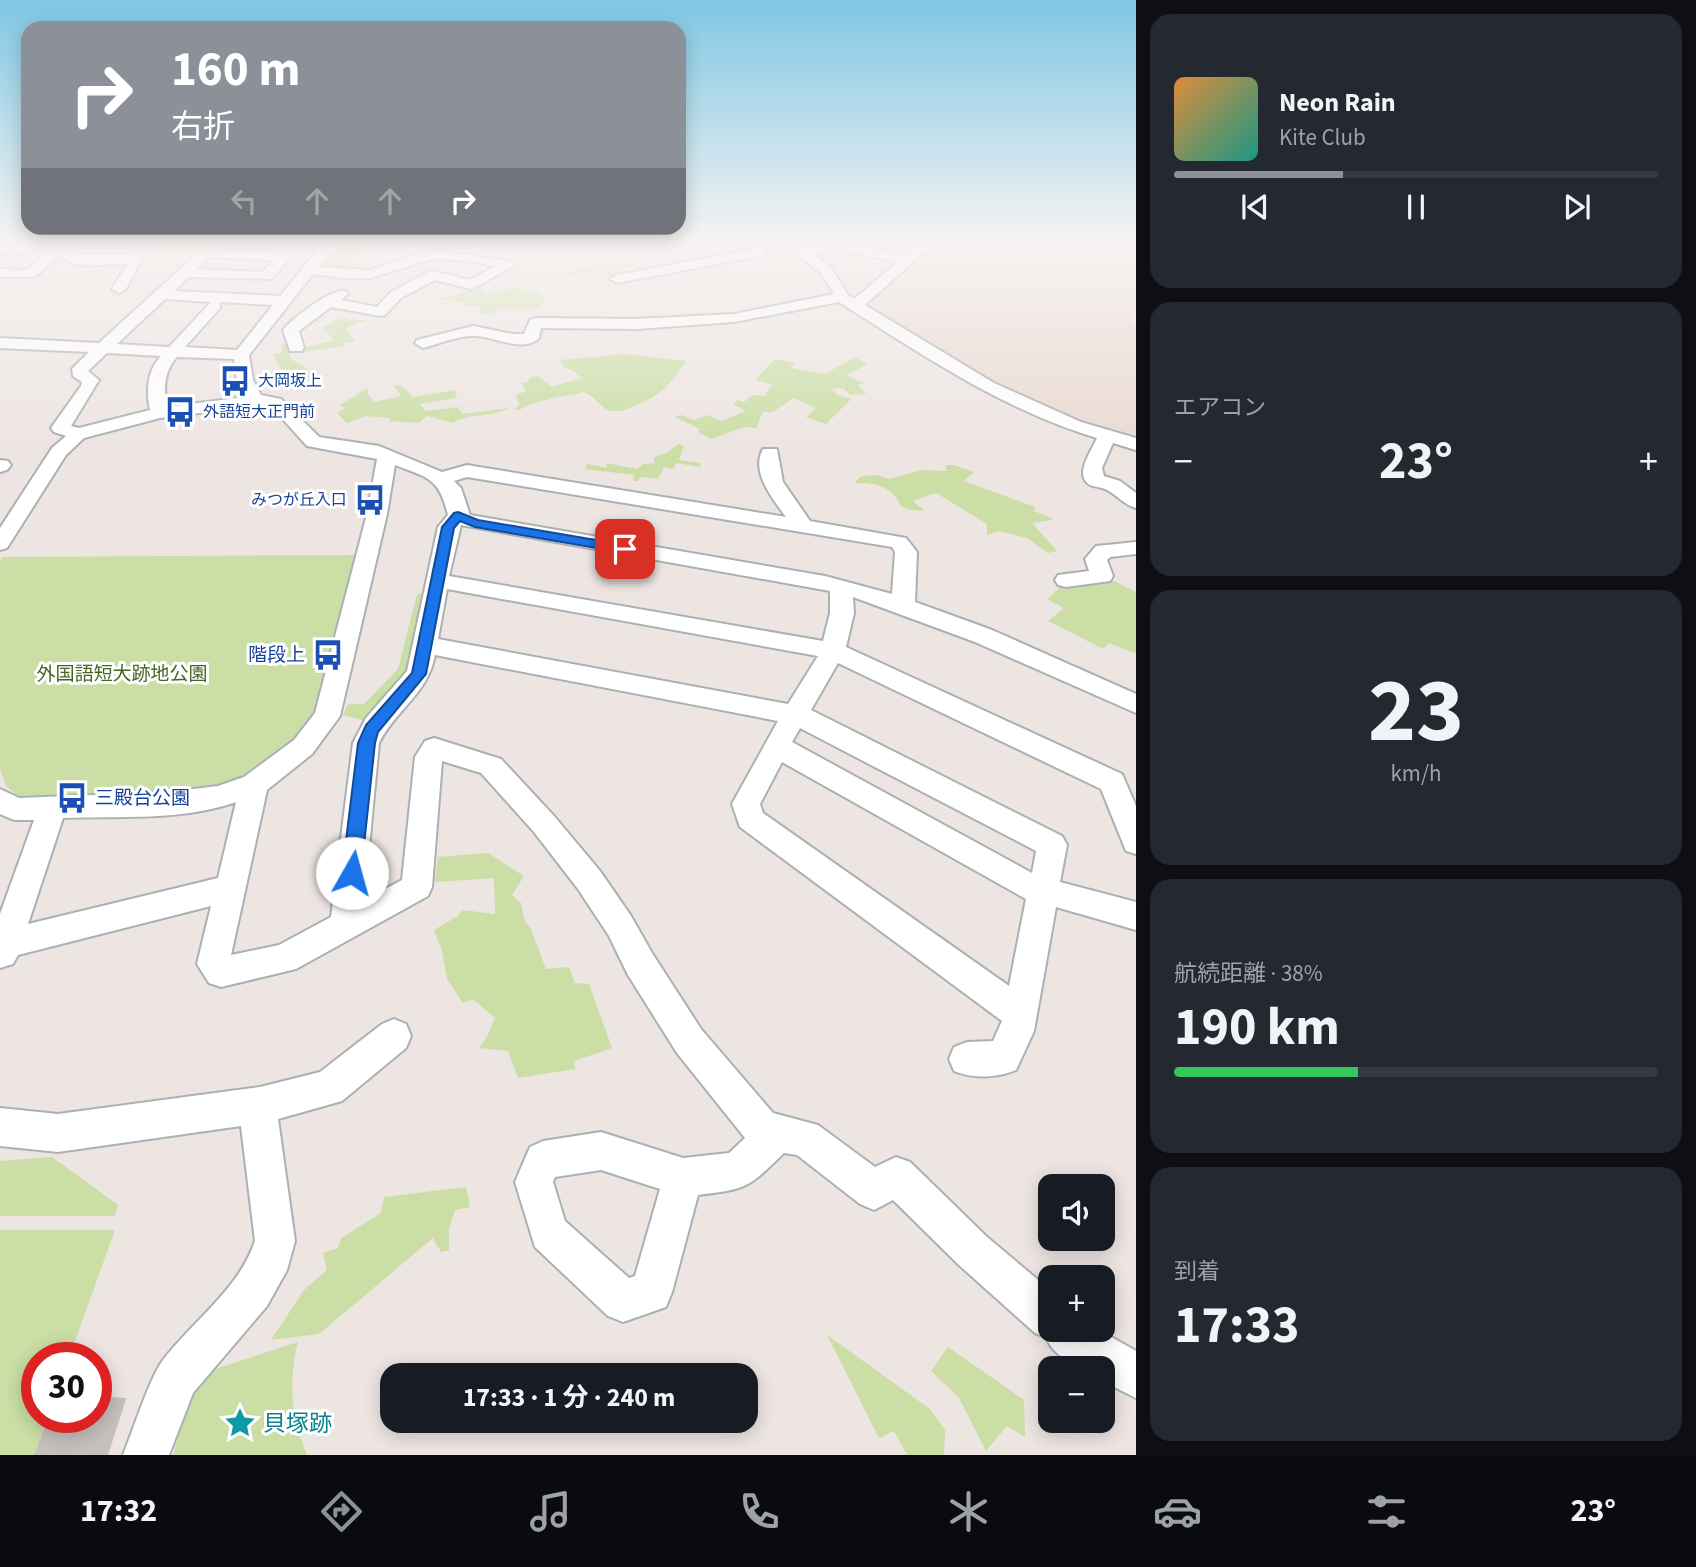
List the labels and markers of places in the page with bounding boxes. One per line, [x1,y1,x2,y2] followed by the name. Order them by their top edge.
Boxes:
[218,364,252,398] bus stop icon: 大岡坂上
[258,370,322,392] place label: 大岡坂上
[163,395,197,429] bus stop icon: 外語短大正門前
[203,401,315,423] place label: 外語短大正門前
[353,483,387,517] bus stop icon: みつが丘入口
[251,489,347,511] place label: みつが丘入口
[595,519,655,579] pin
[311,638,345,672] bus stop icon: 階段上
[248,642,305,669] place label: 階段上
[55,781,89,815] bus stop icon: 三殿台公園
[95,785,190,812] place label: 三殿台公園
[223,1406,257,1440] place icon: 貝塚跡
[263,1407,332,1440] place label: 貝塚跡

